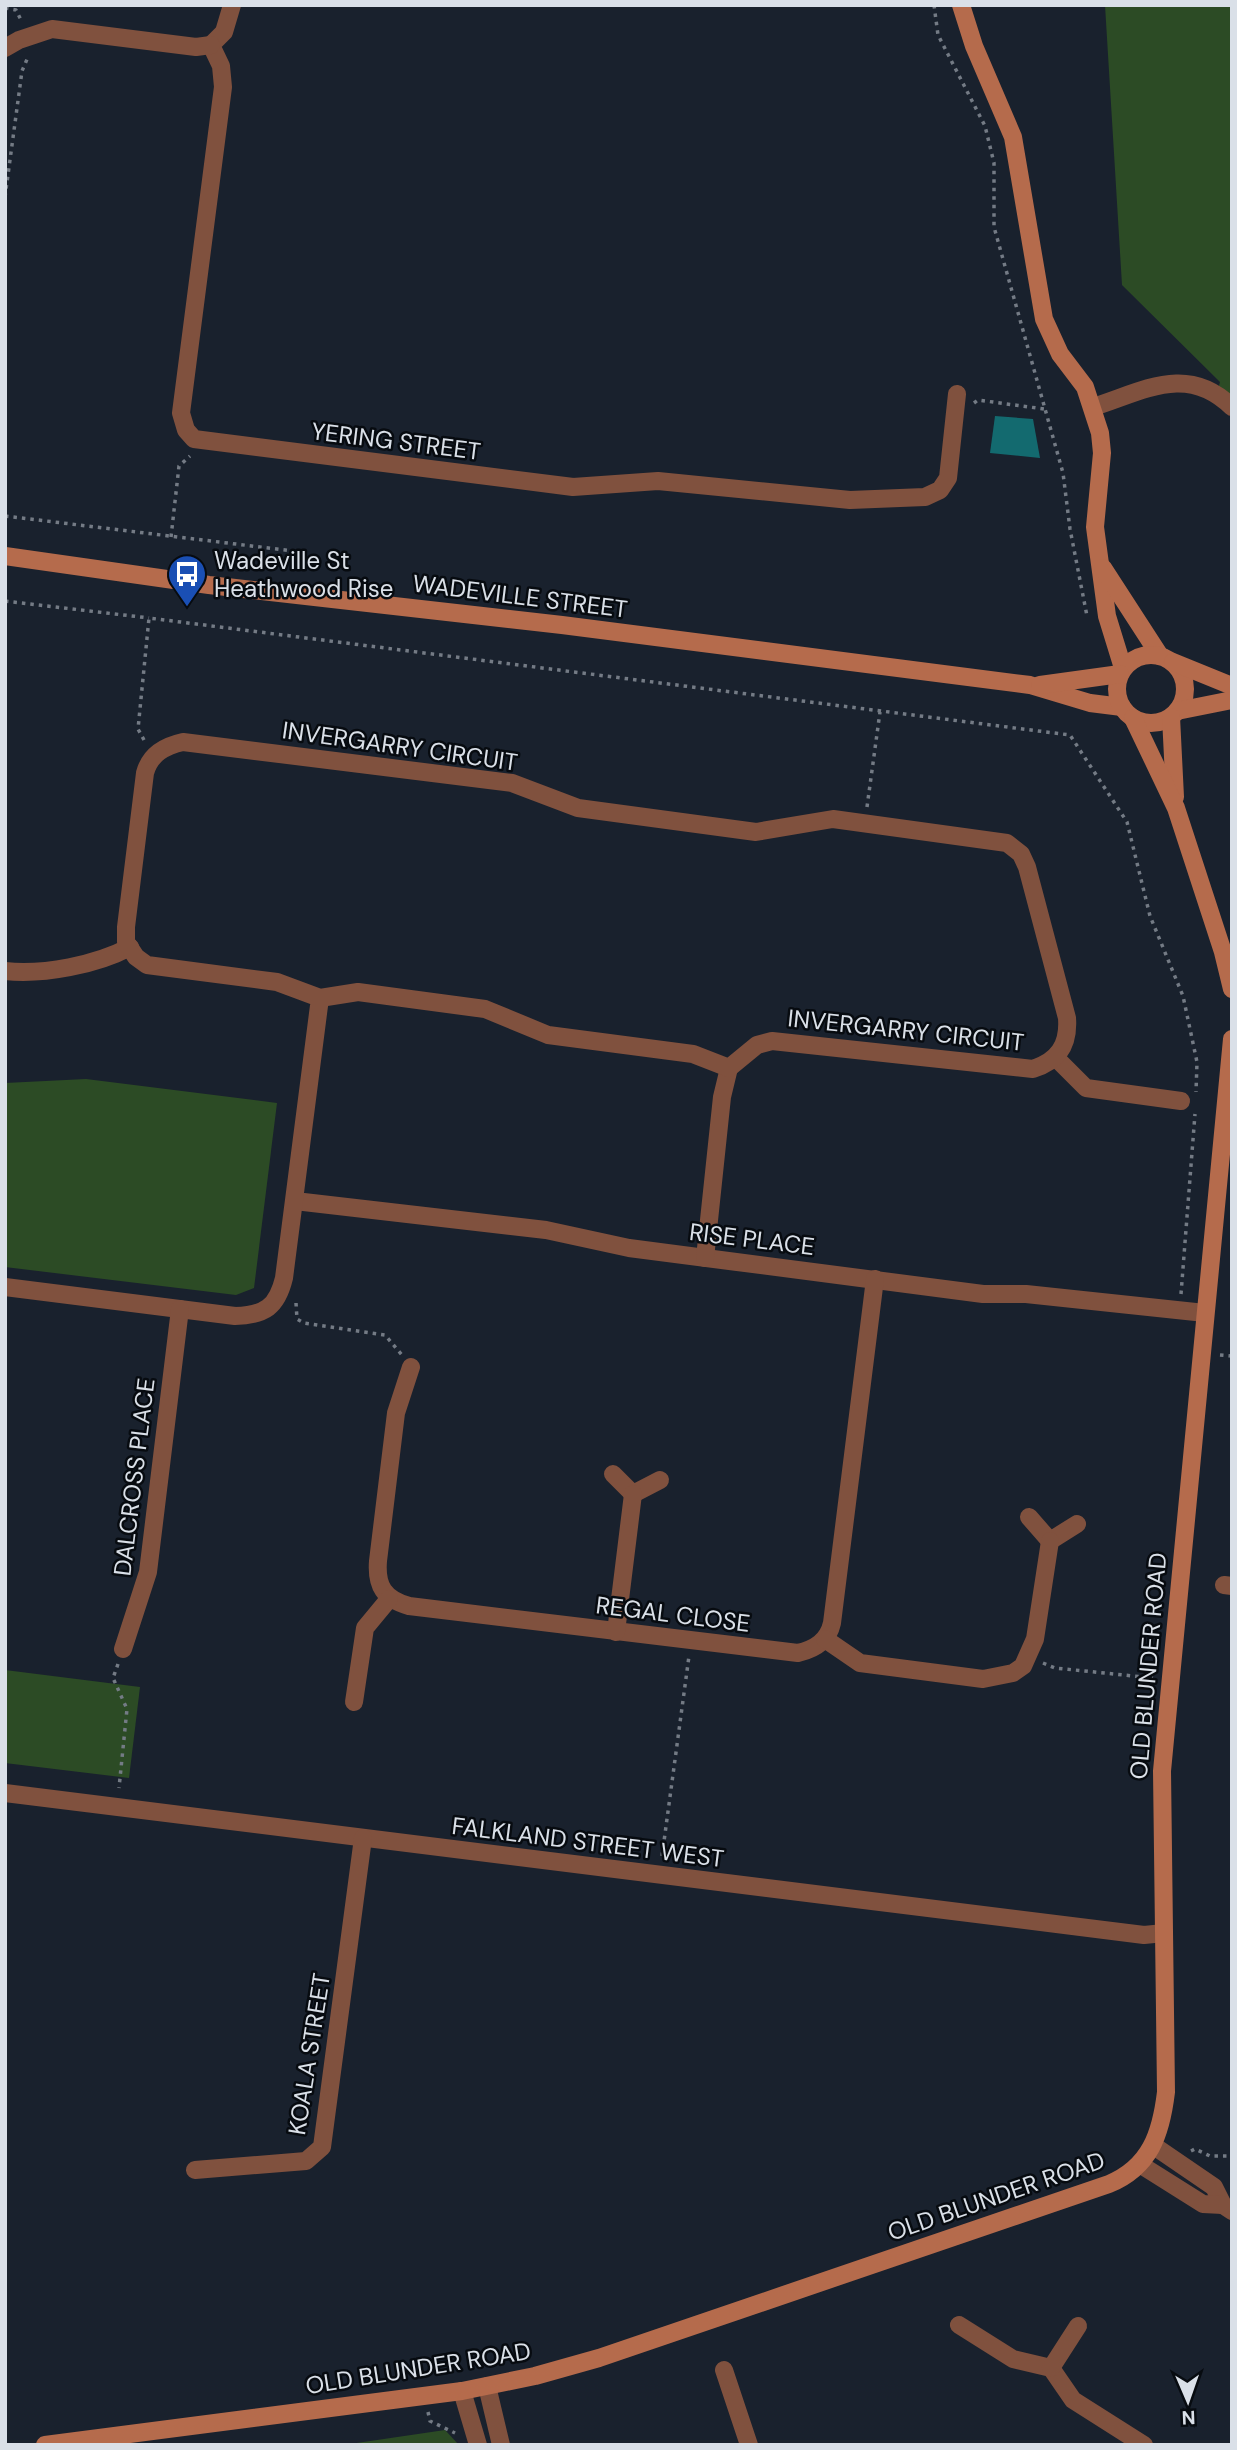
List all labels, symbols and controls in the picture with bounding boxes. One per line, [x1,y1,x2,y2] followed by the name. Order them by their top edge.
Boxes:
[310,415,482,467] street label: YERING STREET
[214,545,393,604] place label: Wadeville St Heathwood Rise
[166,553,208,608] bus stop icon: Wadeville St Heathwood Rise
[411,567,629,625] street label: WADEVILLE STREET
[280,714,520,778] street label: INVERGARRY CIRCUIT
[786,1002,1026,1058] street label: INVERGARRY CIRCUIT
[688,1216,816,1262] street label: RISE PLACE
[106,1376,162,1578] street label: DALCROSS PLACE
[1123,1551,1173,1781] street label: OLD BLUNDER ROAD
[594,1589,752,1639] street label: REGAL CLOSE
[450,1810,726,1874] street label: FALKLAND STREET WEST
[281,1971,337,2137] street label: KOALA STREET
[883,2144,1109,2248] street label: OLD BLUNDER ROAD
[303,2335,533,2401] street label: OLD BLUNDER ROAD
[1153,2366,1223,2436] north arrow
[1181,2405,1196,2430] text: N

